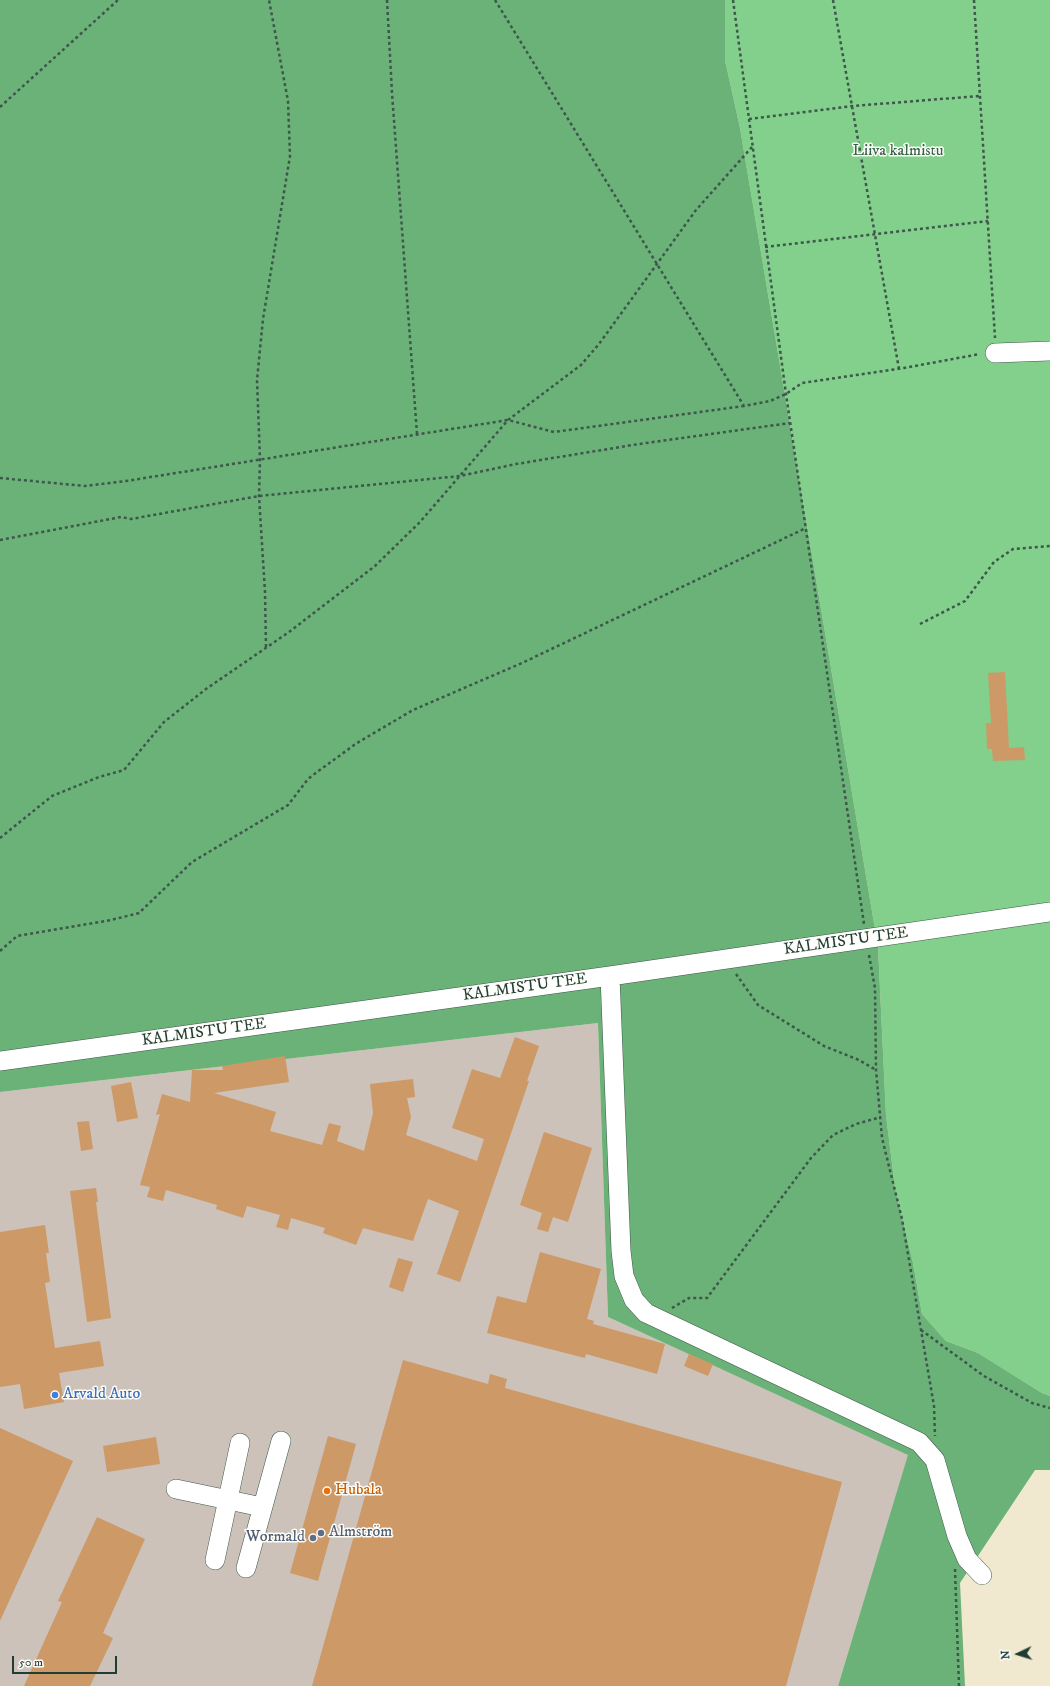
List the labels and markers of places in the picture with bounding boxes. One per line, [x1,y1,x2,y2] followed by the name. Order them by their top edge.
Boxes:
[63,1385,140,1405] place label: Arvald Auto
[50,1390,60,1400] marker: Arvald Auto
[335,1481,382,1501] place label: Hubala
[322,1486,332,1496] marker: Hubala
[329,1523,392,1543] place label: Almström
[246,1528,305,1548] place label: Wormald
[316,1528,326,1538] marker: Almström
[308,1533,318,1543] marker: Wormald

